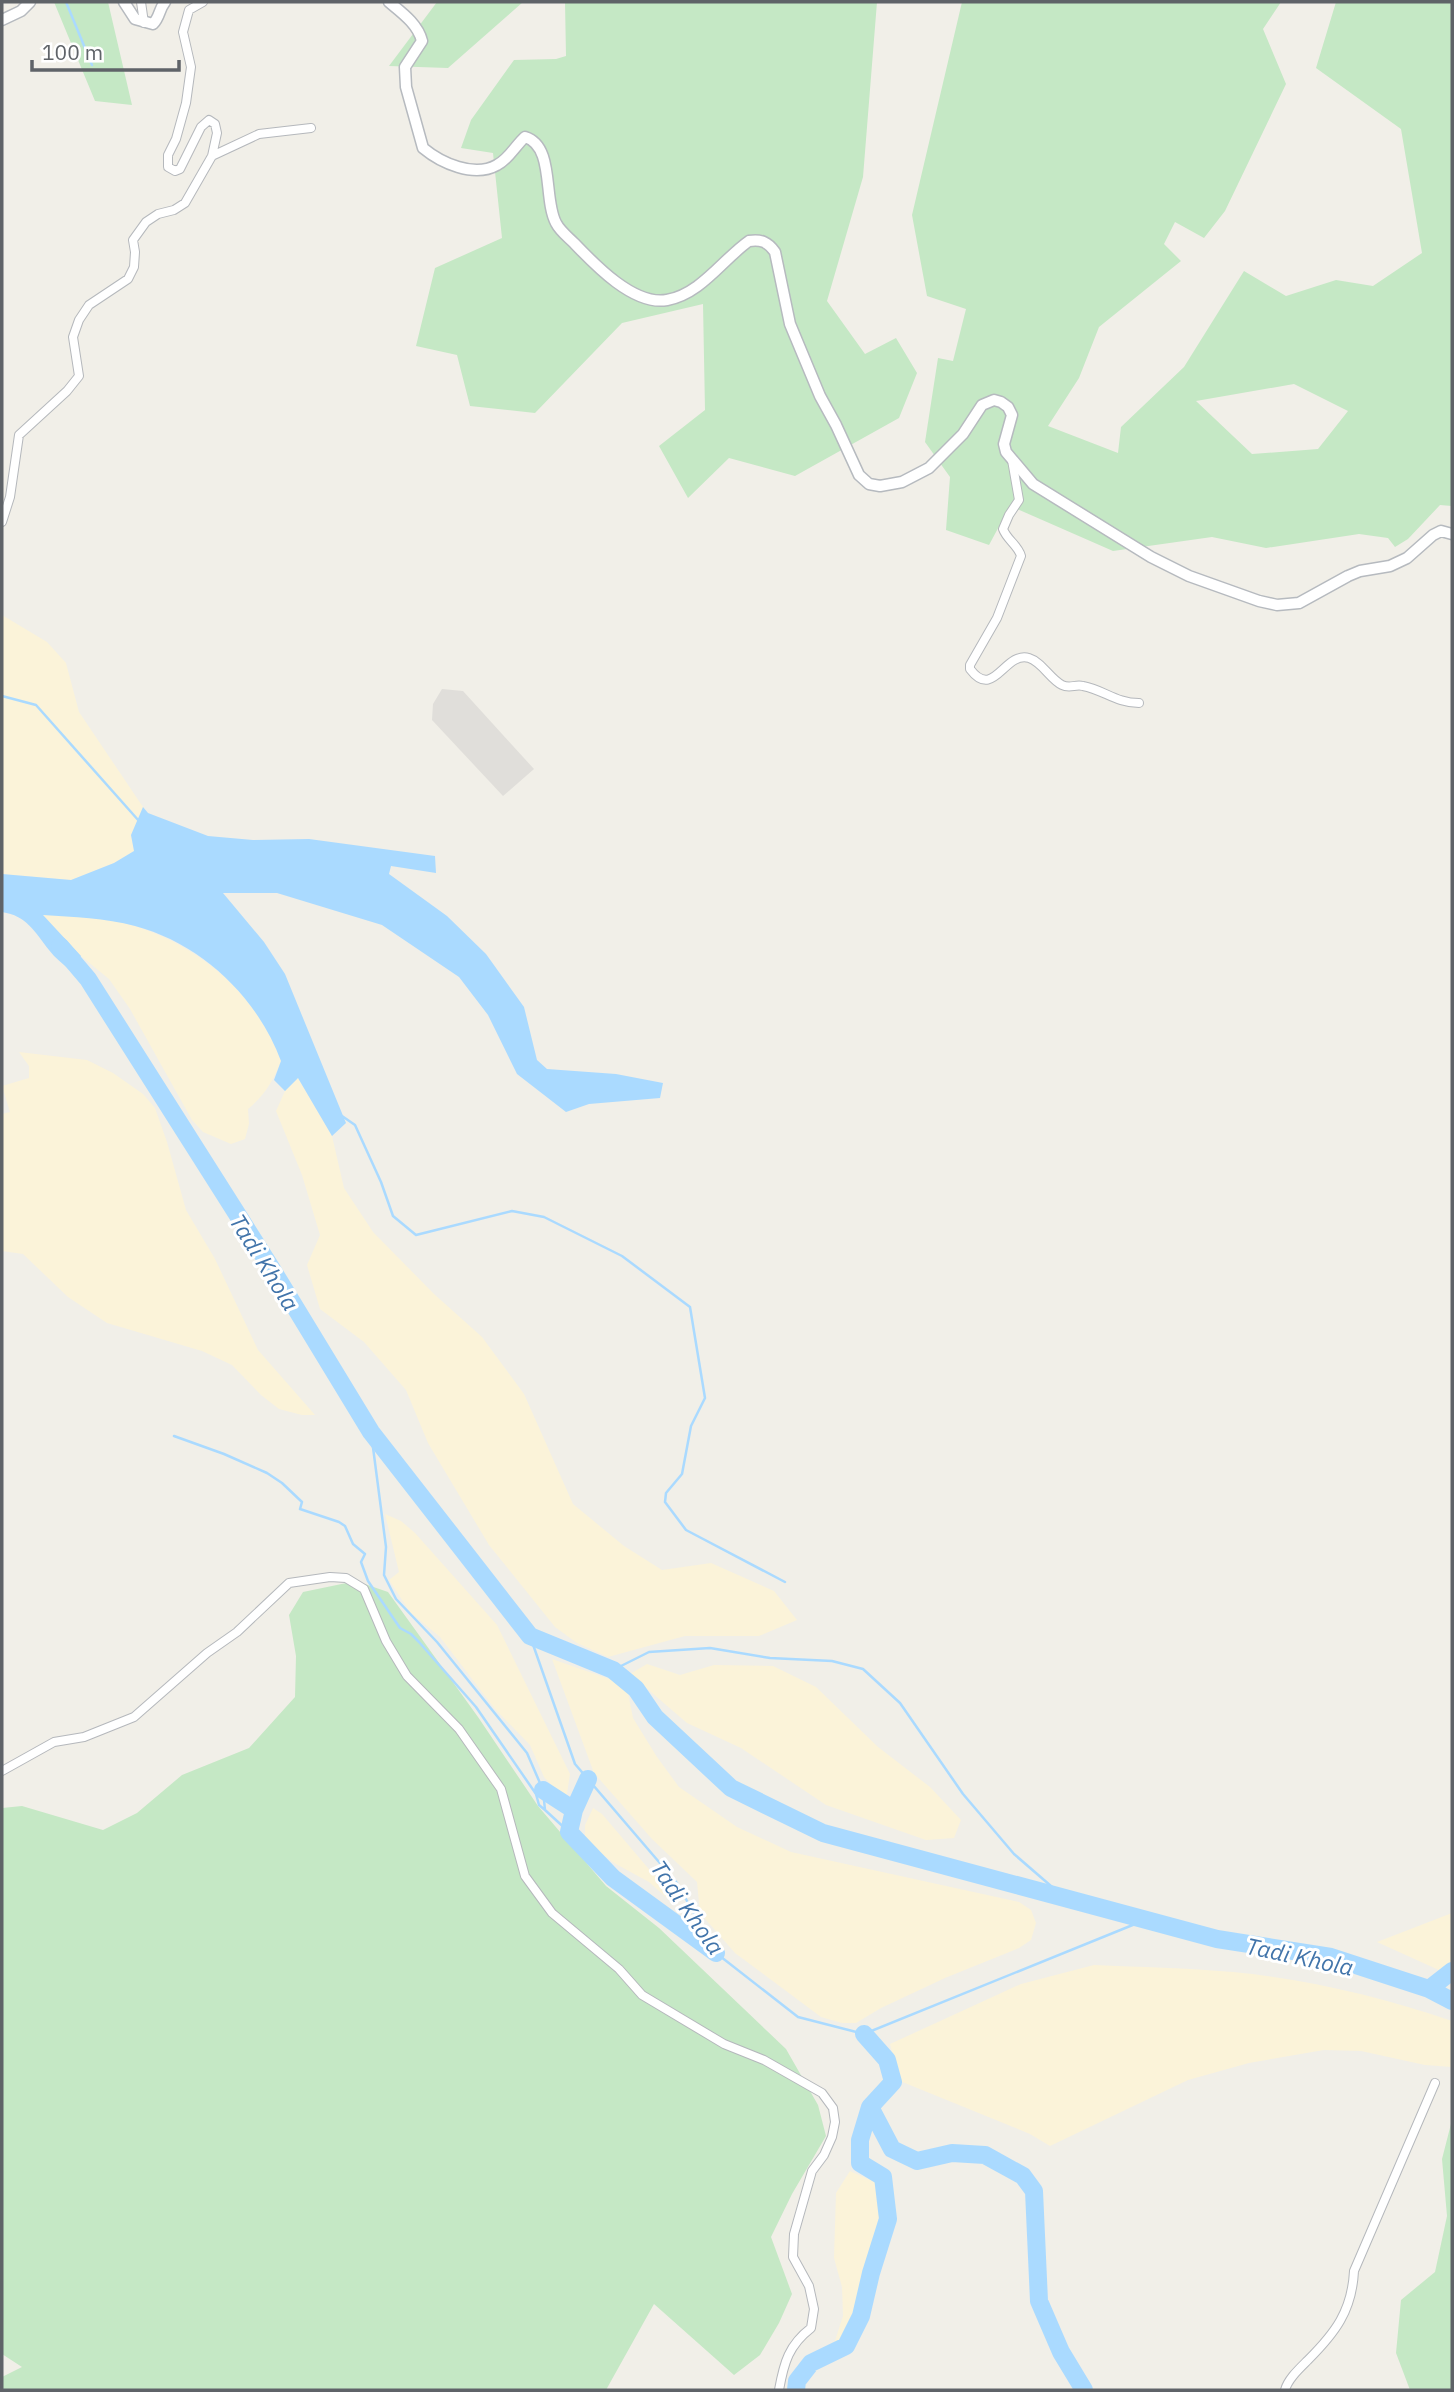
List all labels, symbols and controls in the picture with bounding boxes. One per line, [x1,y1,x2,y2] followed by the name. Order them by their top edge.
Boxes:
[32,28,178,72] scale bar
[42,38,103,66] text: 100 m
[223,1208,307,1316] water label: Tadi Khola
[644,1854,732,1960] water label: Tadi Khola
[1244,1930,1356,1982] water label: Tadi Khola

